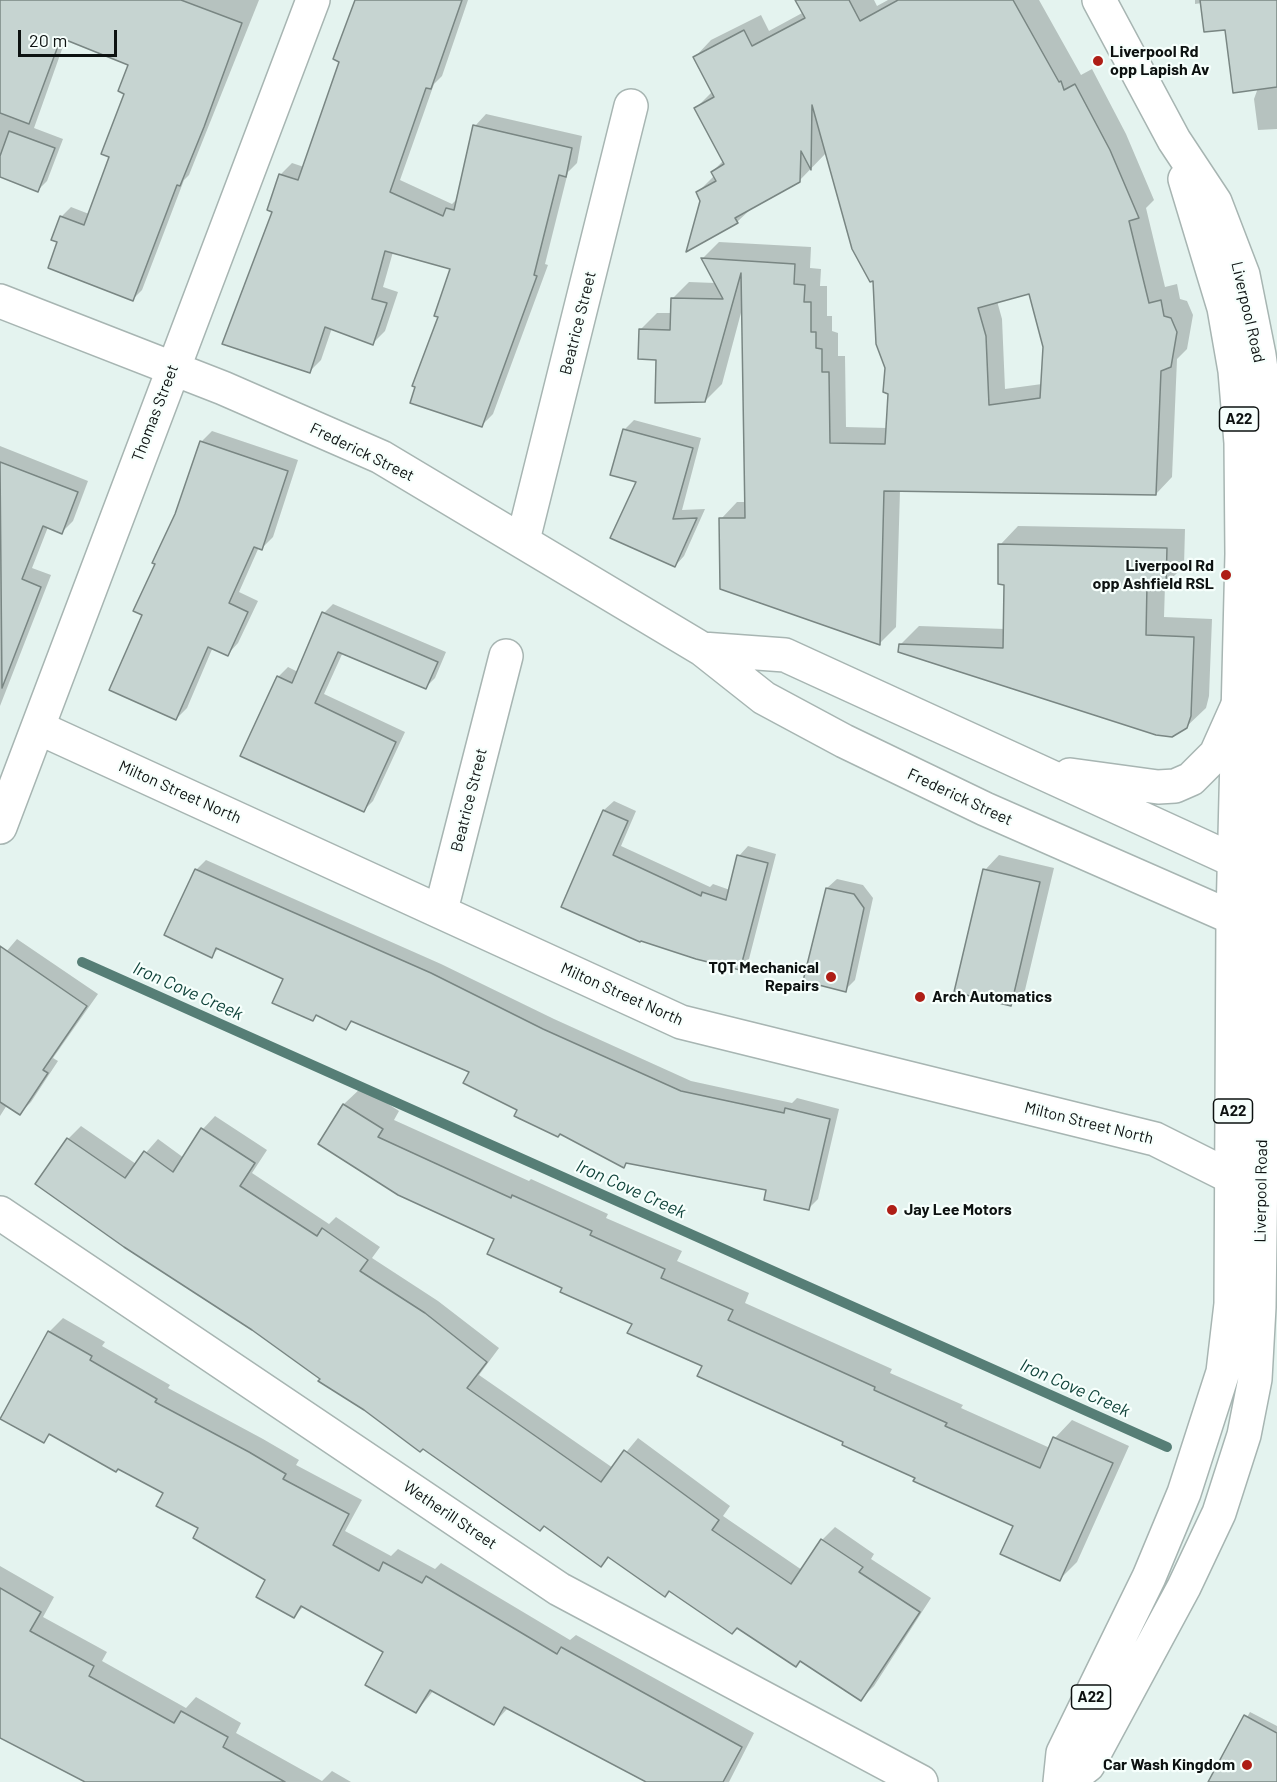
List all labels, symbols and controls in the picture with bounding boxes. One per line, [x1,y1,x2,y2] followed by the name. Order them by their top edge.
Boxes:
[21,18,120,56] scale bar
[29,29,67,51] text: 20 m
[1110,42,1209,80] place label: Liverpool Rd opp Lapish Av
[1091,54,1105,68] marker: Liverpool Rd opp Lapish Av
[1227,260,1269,364] street label: Liverpool Road
[556,269,600,377] street label: Beatrice Street
[128,362,182,464] street label: Thomas Street
[1220,407,1258,431] road number: A22
[307,418,417,486] street label: Frederick Street
[1093,556,1214,594] place label: Liverpool Rd opp Ashfield RSL
[1219,568,1233,582] marker: Liverpool Rd opp Ashfield RSL
[447,746,491,854] street label: Beatrice Street
[116,756,244,828] street label: Milton Street North
[904,764,1016,830] street label: Frederick Street
[130,957,246,1025] water label: Iron Cove Creek
[558,958,686,1030] street label: Milton Street North
[709,958,819,996] place label: TQT Mechanical Repairs
[824,970,838,984] marker: TQT Mechanical Repairs
[932,987,1052,1007] place label: Arch Automatics
[913,990,927,1004] marker: Arch Automatics
[1023,1098,1155,1148] street label: Milton Street North
[1214,1099,1252,1123] road number: A22
[1251,1139,1271,1243] street label: Liverpool Road
[573,1155,689,1223] water label: Iron Cove Creek
[904,1200,1012,1220] place label: Jay Lee Motors
[885,1203,899,1217] marker: Jay Lee Motors
[1017,1354,1133,1422] water label: Iron Cove Creek
[400,1477,500,1553] street label: Wetherill Street
[1072,1685,1110,1709] road number: A22
[1103,1755,1235,1775] place label: Car Wash Kingdom
[1240,1758,1254,1772] marker: Car Wash Kingdom

